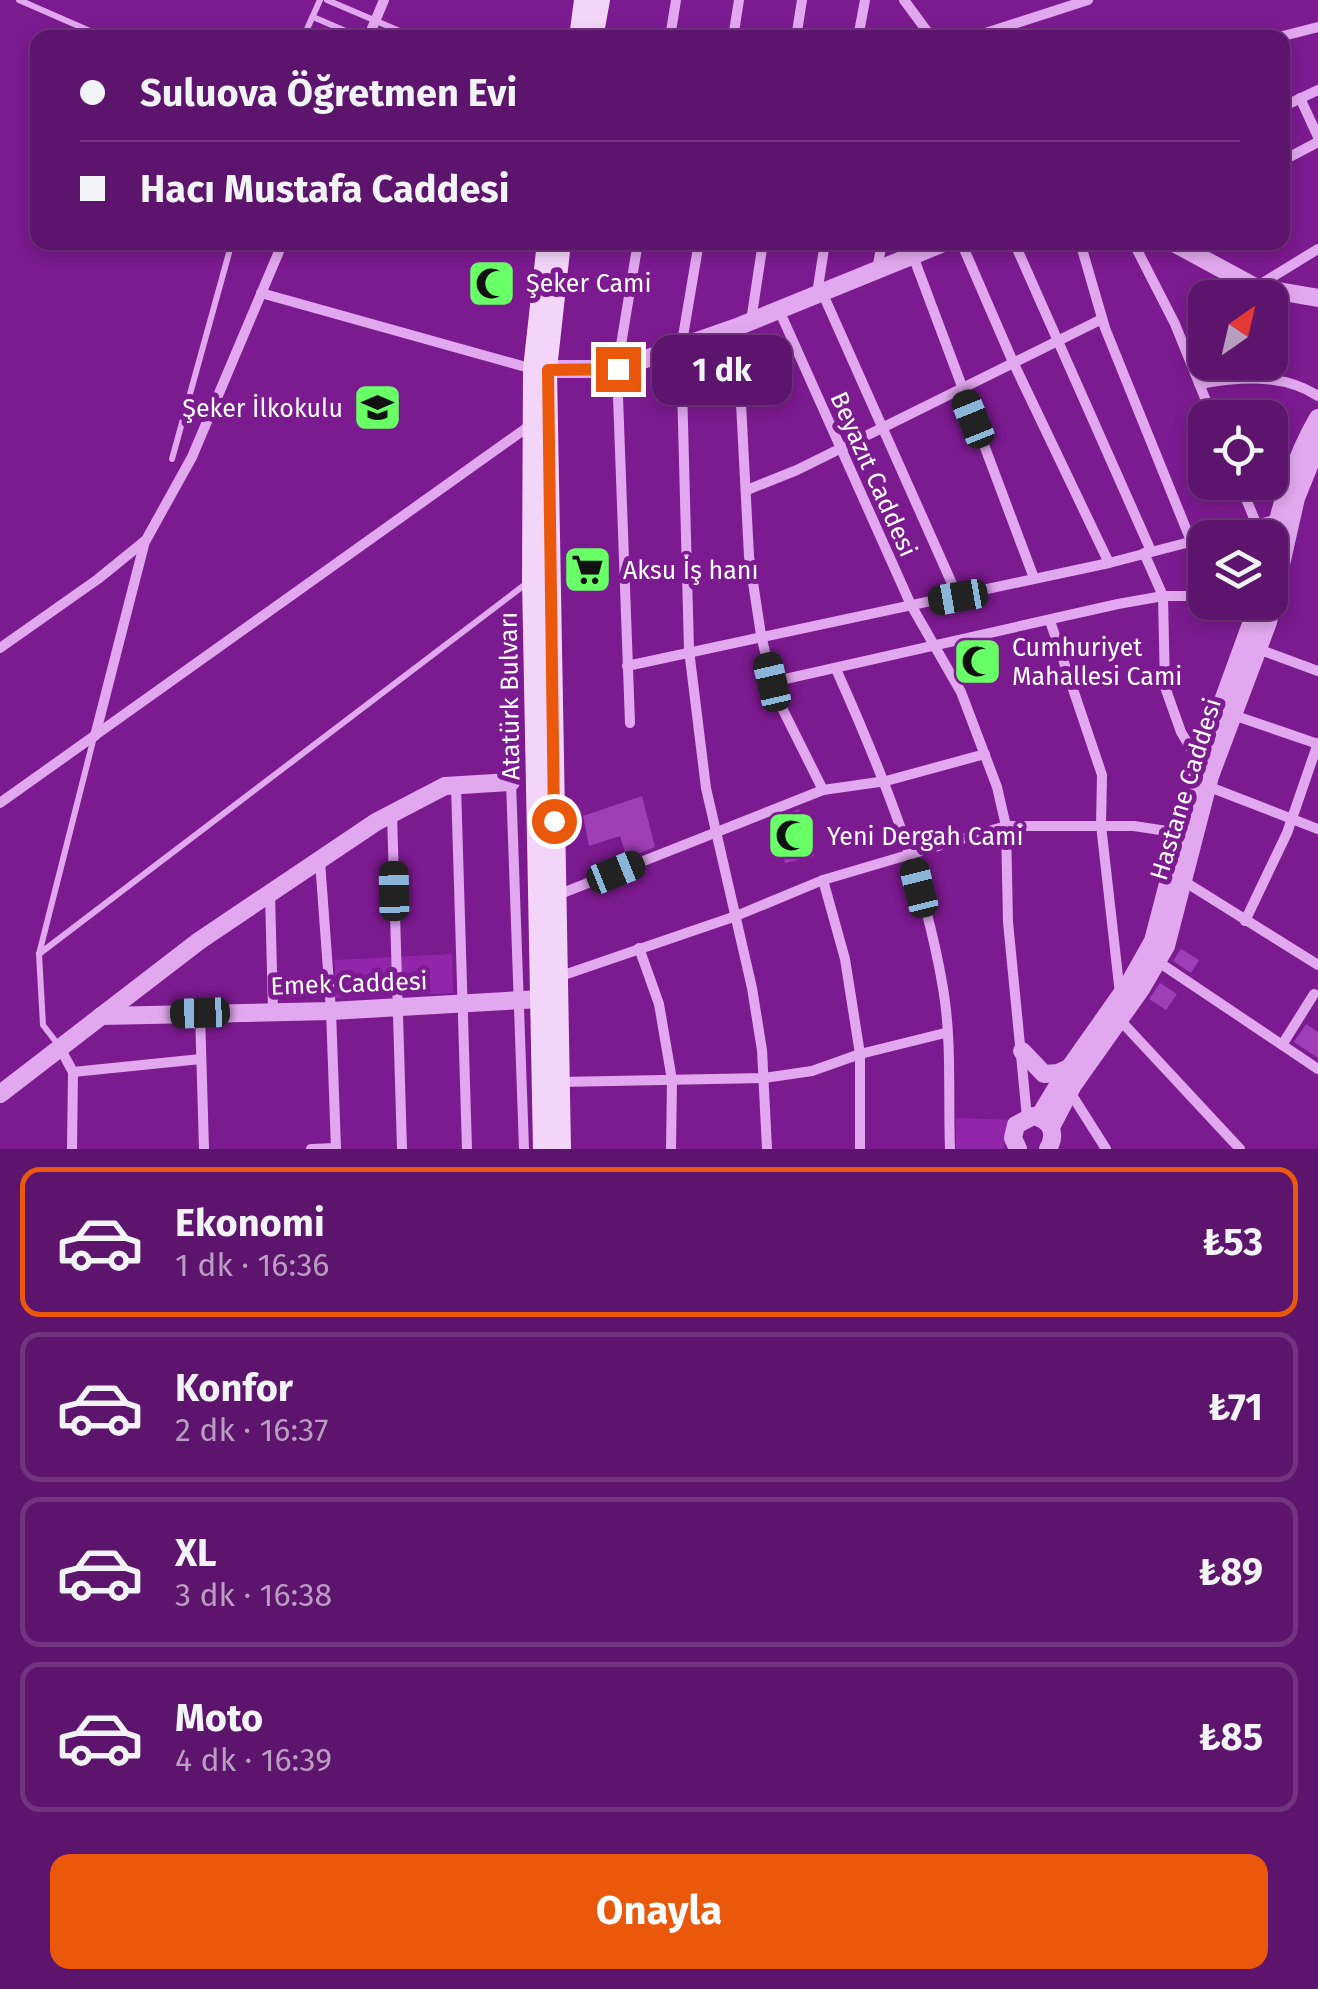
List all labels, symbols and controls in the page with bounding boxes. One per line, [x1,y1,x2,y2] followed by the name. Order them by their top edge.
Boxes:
[140,70,517,116] text: Suluova Öğretmen Evi
[140,166,509,212] text: Hacı Mustafa Caddesi
[465,257,517,309] mosque icon: Şeker Cami
[526,269,652,299] place label: Şeker Cami
[1188,280,1288,380] north arrow
[1188,280,1288,620] map controls
[653,334,793,404] callout: 1 dk
[596,347,641,392] route end
[692,351,752,389] text: 1 dk
[352,382,404,434] school or university icon: Şeker İlkokulu
[948,386,998,452] car
[823,387,923,562] street label: Beyazıt Caddesi
[182,393,343,424] place label: Şeker İlkokulu
[1188,400,1288,500] button: locate
[1188,520,1288,620] button: layers
[562,544,614,596] supermarket icon: Aksu İş hanı
[623,555,758,586] place label: Aksu İş hanı
[926,577,990,617] car
[494,612,526,780] street label: Atatürk Bulvarı
[1012,633,1182,692] place label: Cumhuriyet Mahallesi Cami
[951,635,1003,687] mosque icon: Cumhuriyet Mahallesi Cami
[751,649,793,715] car
[1144,695,1228,884] street label: Hastane Caddesi
[532,799,577,844] route start
[766,810,818,862] mosque icon: Yeni Dergah Cami
[827,822,1023,852] place label: Yeni Dergah Cami
[583,847,649,897] car
[897,855,941,921] car
[378,861,410,921] car
[270,966,428,1002] street label: Emek Caddesi
[169,997,231,1029] car
[55,1197,145,1287] icon: car
[175,1200,325,1246] text: Ekonomi
[1202,1219,1263,1265] text: ₺53
[175,1246,329,1284] text: 1 dk · 16:36
[55,1362,145,1452] icon: car
[175,1365,293,1411] text: Konfor
[1208,1384,1263,1430] text: ₺71
[175,1411,328,1449] text: 2 dk · 16:37
[55,1527,145,1617] icon: car
[175,1530,217,1576] text: XL
[1198,1549,1263,1595] text: ₺89
[175,1576,332,1614] text: 3 dk · 16:38
[55,1692,145,1782] icon: car
[175,1695,263,1741] text: Moto
[1198,1714,1263,1760] text: ₺85
[175,1741,332,1779] text: 4 dk · 16:39
[50,1854,1268,1969] button: Onayla

